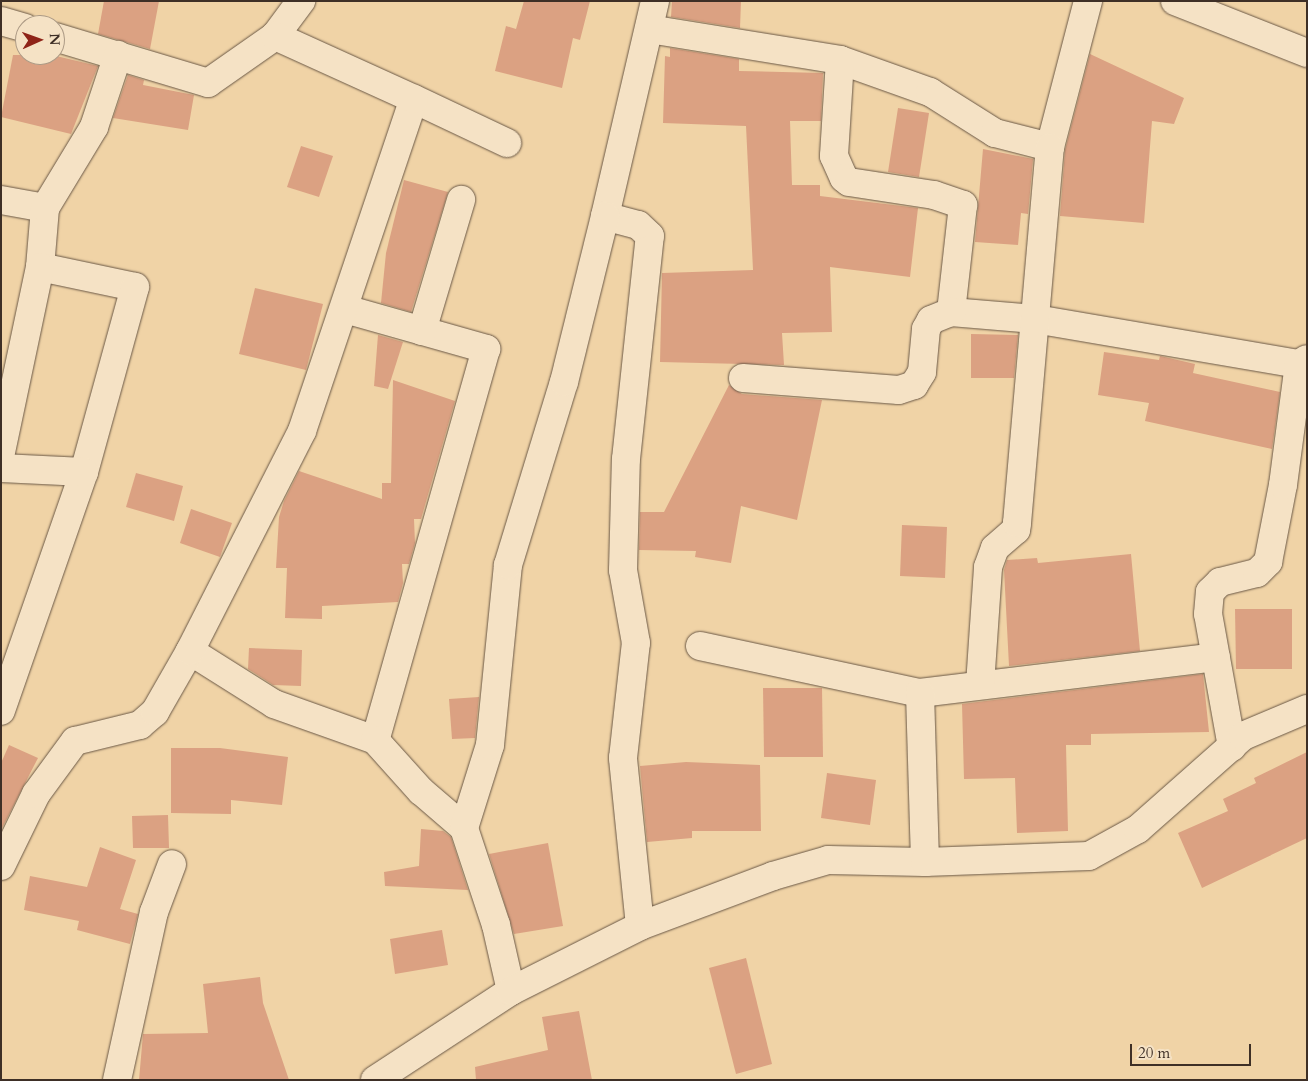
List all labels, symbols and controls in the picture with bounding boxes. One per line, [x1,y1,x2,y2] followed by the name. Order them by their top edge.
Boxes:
[15,15,65,65] north arrow
[45,33,64,46] text: N
[1133,1034,1254,1066] scale bar
[1138,1043,1170,1063] text: 20 m

